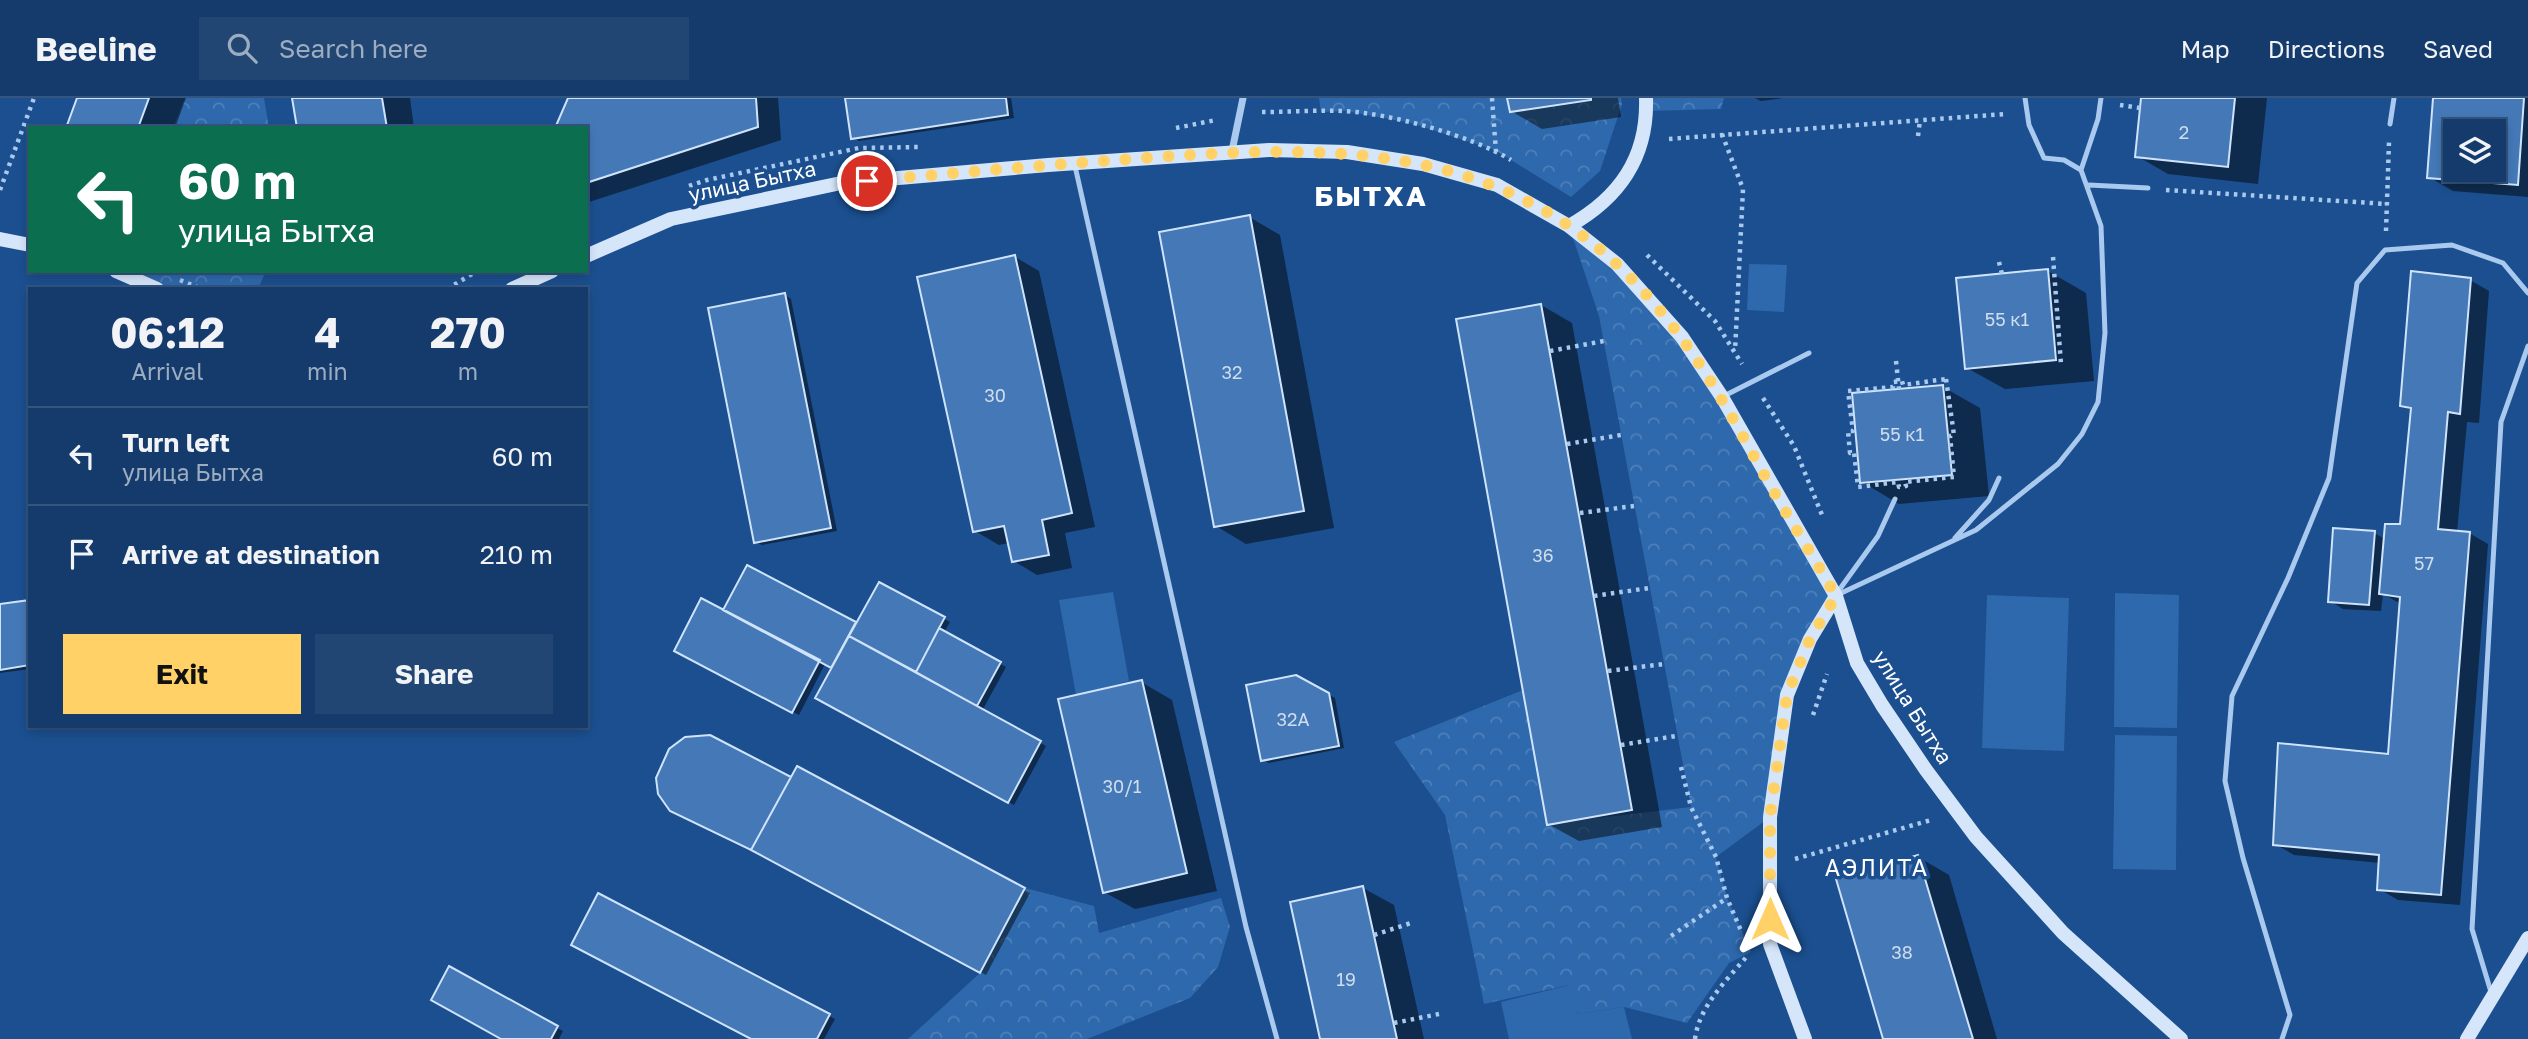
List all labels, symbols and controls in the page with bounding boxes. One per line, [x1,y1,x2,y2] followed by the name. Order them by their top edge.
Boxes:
[199,17,689,80] search box
[35,29,157,68] text: Beeline
[223,29,261,67] icon: search
[279,33,428,64] text: Search here
[2181,34,2230,63] text: Map
[2268,34,2385,63] text: Directions
[2423,34,2493,63] text: Saved
[2443,119,2506,182] map controls
[2443,119,2506,182] button: layers
[2179,121,2189,143] house number: 2
[178,151,296,210] text: 60 m
[837,151,897,211] pin
[63,154,154,245] icon: left
[686,155,818,207] street label: улица Бытха
[848,162,886,200] icon: arrive
[1314,179,1428,212] district label: БЫТХА
[178,211,375,249] text: улица Бытха
[110,307,225,357] text: 06:12
[314,307,341,357] text: 4
[430,307,506,357] text: 270
[1985,308,2029,330] house number: 55 к1
[132,357,204,385] text: Arrival
[307,357,348,385] text: min
[458,357,478,385] text: m
[1222,361,1242,383] house number: 32
[984,384,1006,406] house number: 30
[1880,423,1924,445] house number: 55 к1
[122,427,230,458] text: Turn left
[63,437,101,475] icon: left
[492,441,553,472] text: 60 m
[122,458,264,486] text: улица Бытха
[63,535,101,573] icon: arrive
[122,539,380,570] text: Arrive at destination
[480,539,553,570] text: 210 m
[1532,544,1554,566] house number: 36
[2414,552,2434,574] house number: 57
[63,634,301,714] button: Exit
[315,634,553,714] button: Share
[1868,645,1958,769] street label: улица Бытха
[1276,708,1310,730] house number: 32А
[1102,775,1142,797] house number: 30/1
[1825,853,1929,881] district label: АЭЛИТА
[1733,882,1807,956] position arrow
[1891,941,1913,963] house number: 38
[1336,968,1356,990] house number: 19

